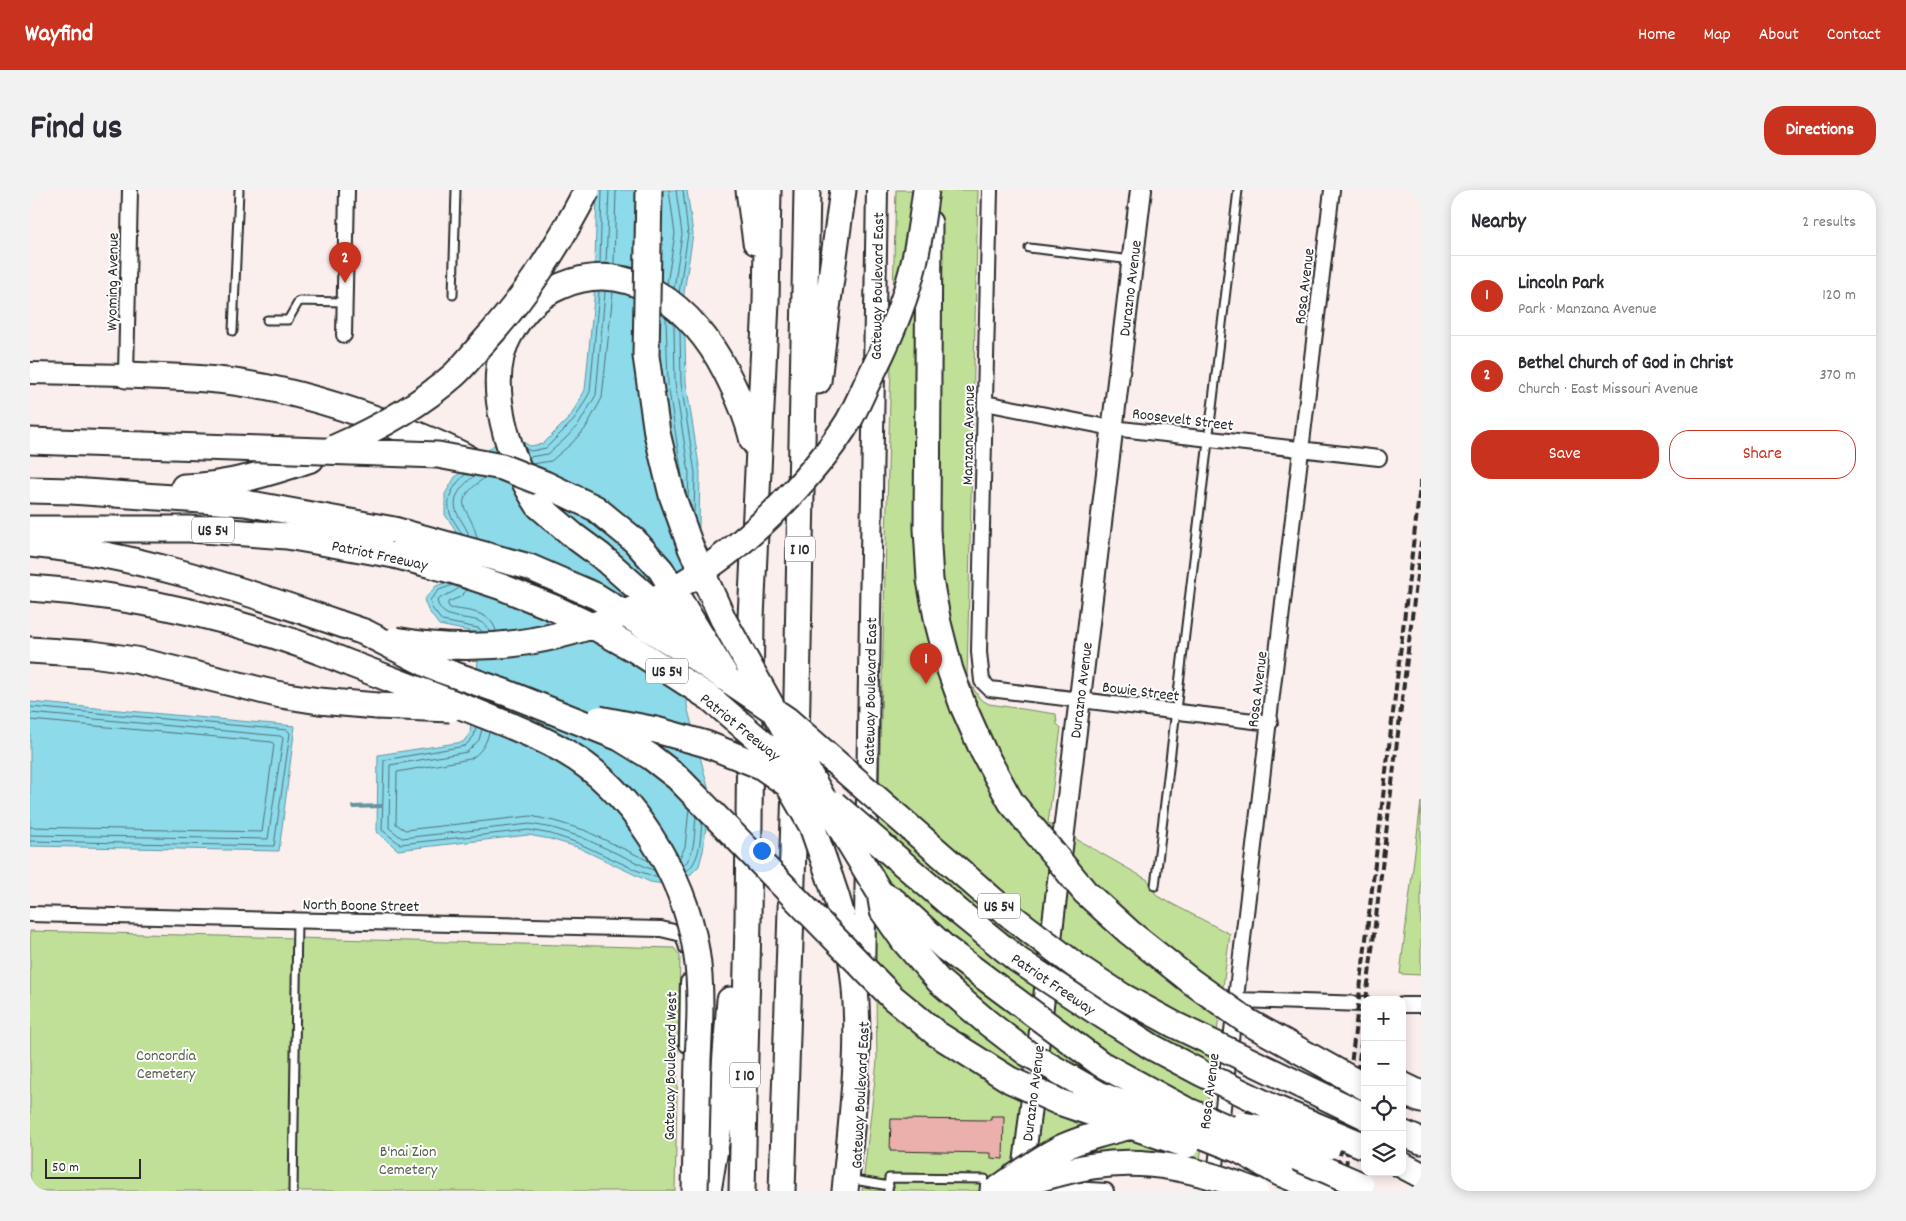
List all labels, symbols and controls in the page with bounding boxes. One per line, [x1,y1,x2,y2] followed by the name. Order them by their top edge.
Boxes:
[25,18,93,52] text: Wayfind
[1638,23,1675,48] text: Home
[1703,23,1731,48] text: Map
[1759,23,1799,48] text: About
[1827,23,1881,48] text: Contact
[30,105,122,155] text: Find us
[1764,106,1876,155] button: Directions
[1471,208,1526,238] text: Nearby
[1802,211,1856,234] text: 2 results
[866,212,891,360] street label: Gateway Boulevard East
[101,233,126,332] street label: Wyoming Avenue
[1114,239,1149,338] street label: Durazno Avenue
[329,242,361,283] pin: 2
[1289,247,1322,326] street label: Rosa Avenue
[1518,271,1604,298] text: Lincoln Park
[1485,284,1489,307] text: 1
[1822,284,1856,307] text: 120 m
[1518,298,1656,321] text: Park · Manzana Avenue
[1518,351,1733,378] text: Bethel Church of God in Christ
[1484,364,1491,387] text: 2
[1819,364,1856,387] text: 370 m
[1518,378,1698,401] text: Church · East Missouri Avenue
[957,385,982,485] street label: Manzana Avenue
[1131,403,1235,438] street label: Roosevelt Street
[1471,430,1659,479] button: Save
[1669,430,1856,479] button: Share
[192,518,234,542] road number: US 54
[329,535,430,578] street label: Patriot Freeway
[785,536,815,562] road number: I 10
[859,617,884,765] street label: Gateway Boulevard East
[1065,641,1100,740] street label: Durazno Avenue
[910,643,942,684] pin: 1
[1242,650,1275,729] street label: Rosa Avenue
[646,658,688,684] road number: US 54
[1101,676,1181,709] street label: Bowie Street
[694,688,785,768] street label: Patriot Freeway
[749,838,775,864] your location
[302,894,420,919] street label: North Boone Street
[978,894,1020,918] road number: US 54
[1006,948,1100,1022] street label: Patriot Freeway
[659,991,684,1141] street label: Gateway Boulevard West
[1361,996,1406,1176] map controls
[1361,996,1406,1041] button: +
[846,1021,877,1169] street label: Gateway Boulevard East
[1361,1041,1406,1086] button: −
[1017,1044,1052,1143] street label: Durazno Avenue
[136,1045,196,1086] park label: Concordia Cemetery
[1194,1052,1227,1131] street label: Rosa Avenue
[730,1062,760,1088] road number: I 10
[1361,1086,1406,1131] button: locate
[1361,1131,1406,1176] button: layers
[379,1141,438,1182] park label: B'nai Zion Cemetery
[45,1156,141,1179] scale bar
[52,1158,79,1178] text: 50 m

